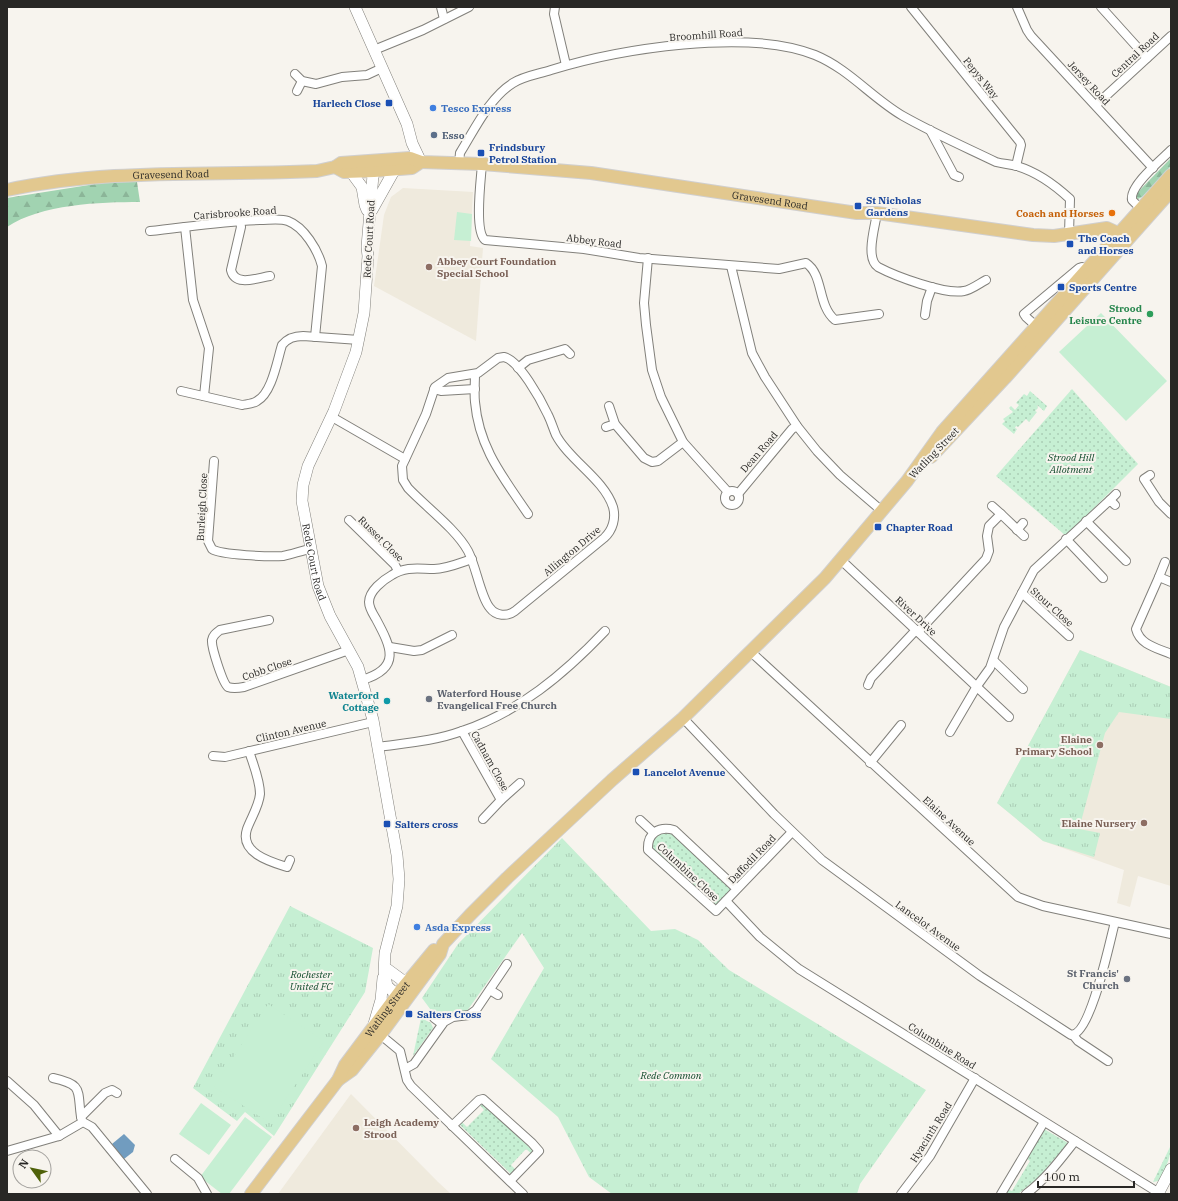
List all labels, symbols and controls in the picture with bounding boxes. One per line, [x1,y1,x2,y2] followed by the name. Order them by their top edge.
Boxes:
[669,26,743,44] street label: Broomhill Road
[1108,30,1162,80] street label: Central Road
[960,55,1002,102] street label: Pepys Way
[1065,58,1113,108] street label: Jersey Road
[313,97,381,110] place label: Harlech Close
[384,98,394,108] marker: Harlech Close
[441,102,511,115] place label: Tesco Express
[428,103,438,113] marker: Tesco Express
[442,129,465,142] place label: Esso
[429,130,439,140] marker: Esso
[489,141,557,166] place label: Frindsbury Petrol Station
[476,148,486,158] marker: Frindsbury Petrol Station
[132,167,209,182] street label: Gravesend Road
[731,188,809,212] street label: Gravesend Road
[866,194,921,219] place label: St Nicholas Gardens
[360,200,378,278] street label: Rede Court Road
[853,201,863,211] marker: St Nicholas Gardens
[193,204,277,222] street label: Carisbrooke Road
[1016,207,1104,220] place label: Coach and Horses
[1107,208,1117,218] marker: Coach and Horses
[566,231,622,251] street label: Abbey Road
[1078,232,1134,257] place label: The Coach and Horses
[1065,239,1075,249] marker: The Coach and Horses
[437,255,557,280] place label: Abbey Court Foundation Special School
[424,262,434,272] marker: Abbey Court Foundation Special School
[1069,281,1137,294] place label: Sports Centre
[1056,282,1066,292] marker: Sports Centre
[1069,302,1143,327] place label: Strood Leisure Centre
[1145,309,1155,319] marker: Strood Leisure Centre
[906,424,962,481] street label: Watling Street
[738,429,780,475] street label: Dean Road
[1047,451,1094,476] park label: Strood Hill Allotment
[194,473,210,541] street label: Burleigh Close
[355,513,407,565] street label: Russet Close
[886,521,954,534] place label: Chapter Road
[300,522,330,602] street label: Rede Court Road
[873,522,883,532] marker: Chapter Road
[541,523,603,579] street label: Allington Drive
[1028,584,1076,630] street label: Stour Close
[892,593,940,639] street label: River Drive
[240,654,294,684] street label: Cobb Close
[437,687,557,712] place label: Waterford House Evangelical Free Church
[328,689,380,714] place label: Waterford Cottage
[424,694,434,704] marker: Waterford House Evangelical Free Church
[382,696,392,706] marker: Waterford Cottage
[254,717,328,745] street label: Clinton Avenue
[468,729,512,793] street label: Cadnam Close
[1015,733,1092,758] place label: Elaine Primary School
[1095,740,1105,750] marker: Elaine Primary School
[644,766,726,779] place label: Lancelot Avenue
[631,767,641,777] marker: Lancelot Avenue
[920,793,978,849] street label: Elaine Avenue
[1062,817,1136,830] place label: Elaine Nursery
[395,818,458,831] place label: Salters cross
[1139,818,1149,828] marker: Elaine Nursery
[382,819,392,829] marker: Salters cross
[725,832,779,886] street label: Daffodil Road
[655,840,721,904] street label: Columbine Close
[893,898,963,954] street label: Lancelot Avenue
[425,921,491,934] place label: Asda Express
[412,922,422,932] marker: Asda Express
[1067,967,1119,992] place label: St Francis' Church
[289,968,333,993] park label: Rochester United FC
[1122,974,1132,984] marker: St Francis' Church
[362,978,412,1039] street label: Watling Street
[417,1008,481,1021] place label: Salters Cross
[404,1009,414,1019] marker: Salters Cross
[906,1020,978,1072] street label: Columbine Road
[640,1069,702,1082] park label: Rede Common
[907,1099,955,1165] street label: Hyacinth Road
[364,1116,439,1141] place label: Leigh Academy Strood
[351,1123,361,1133] marker: Leigh Academy Strood
[12,1149,52,1189] north arrow
[15,1156,32,1171] text: N
[1038,1163,1134,1189] scale bar
[1044,1169,1080,1184] text: 100 m

